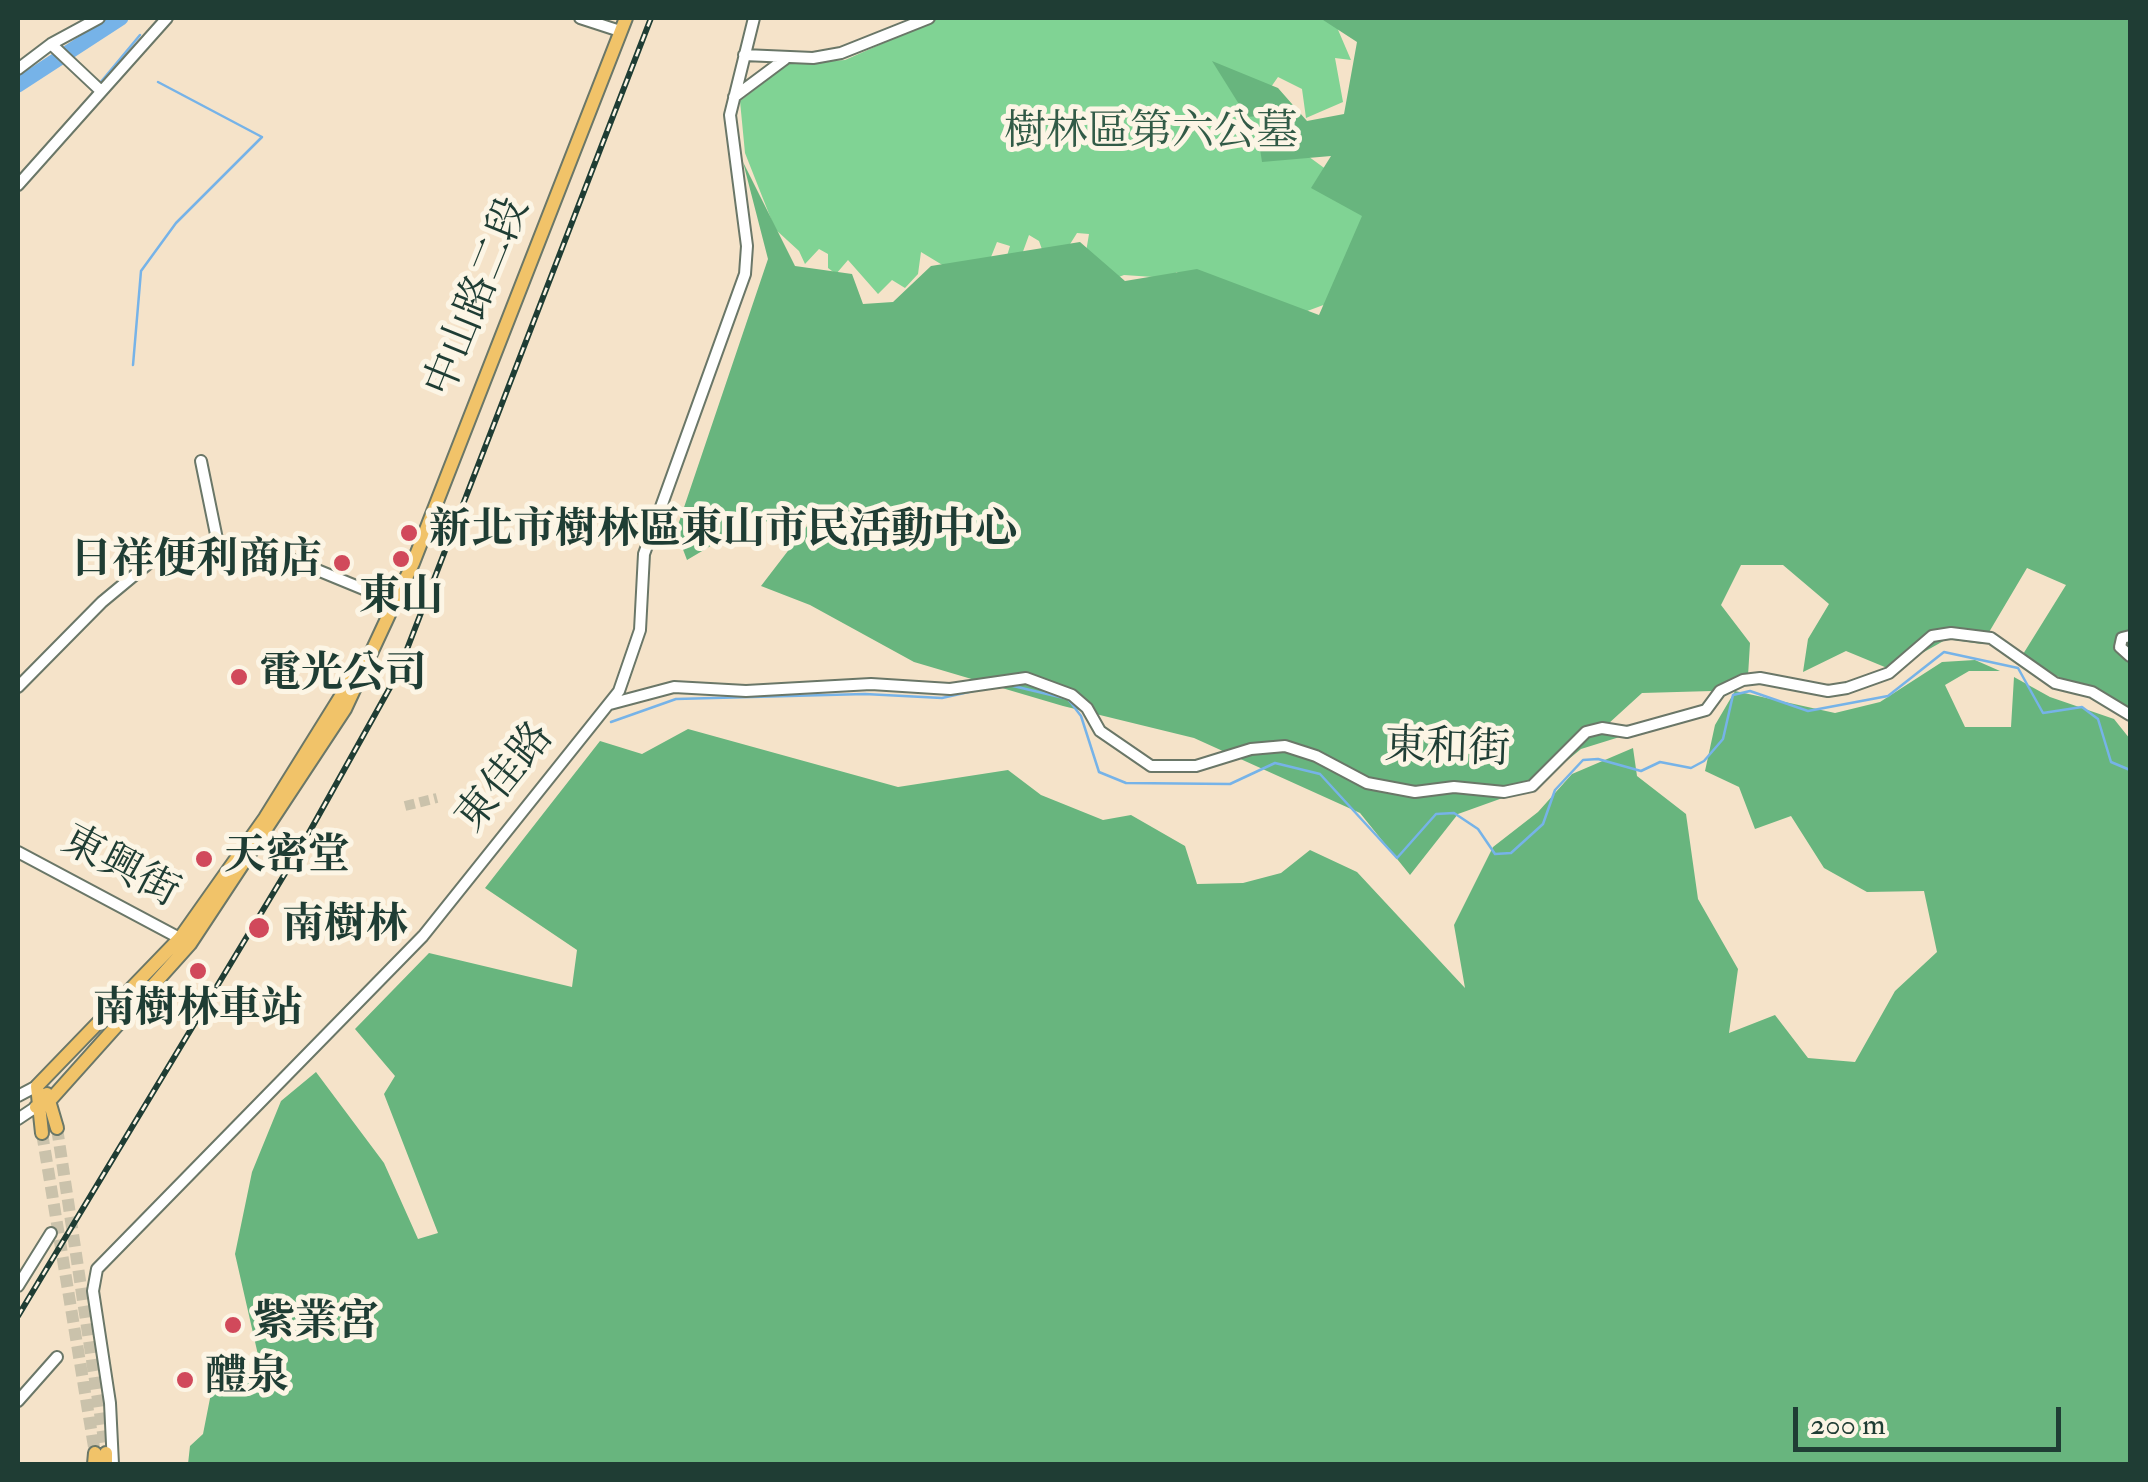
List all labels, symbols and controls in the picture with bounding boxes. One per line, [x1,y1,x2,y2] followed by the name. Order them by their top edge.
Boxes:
[1004,110,1298,160] park label: 樹林區第六公墓
[417,191,543,405] street label: 中山路二段
[429,508,1017,558] place label: 新北市樹林區東山市民活動中心
[398,522,420,544] marker: 新北市樹林區東山市民活動中心
[70,538,322,588] place label: 日祥便利商店
[390,548,412,570] marker: 東山
[331,552,353,574] marker: 日祥便利商店
[359,575,443,625] place label: 東山
[259,652,427,702] place label: 電光公司
[228,666,250,688] marker: 電光公司
[448,714,566,844] street label: 東佳路
[1383,724,1511,778] street label: 東和街
[52,817,186,921] street label: 東興街
[224,834,350,884] place label: 天密堂
[193,848,215,870] marker: 天密堂
[282,903,408,953] place label: 南樹林
[246,915,272,941] marker: 南樹林
[187,960,209,982] marker: 南樹林車站
[93,987,303,1037] place label: 南樹林車站
[253,1300,379,1350] place label: 紫業宮
[222,1314,244,1336] marker: 紫業宮
[205,1355,289,1405] place label: 醴泉
[174,1369,196,1391] marker: 醴泉
[1798,1387,2066,1449] scale bar
[1810,1406,1886,1443] text: 200 m

